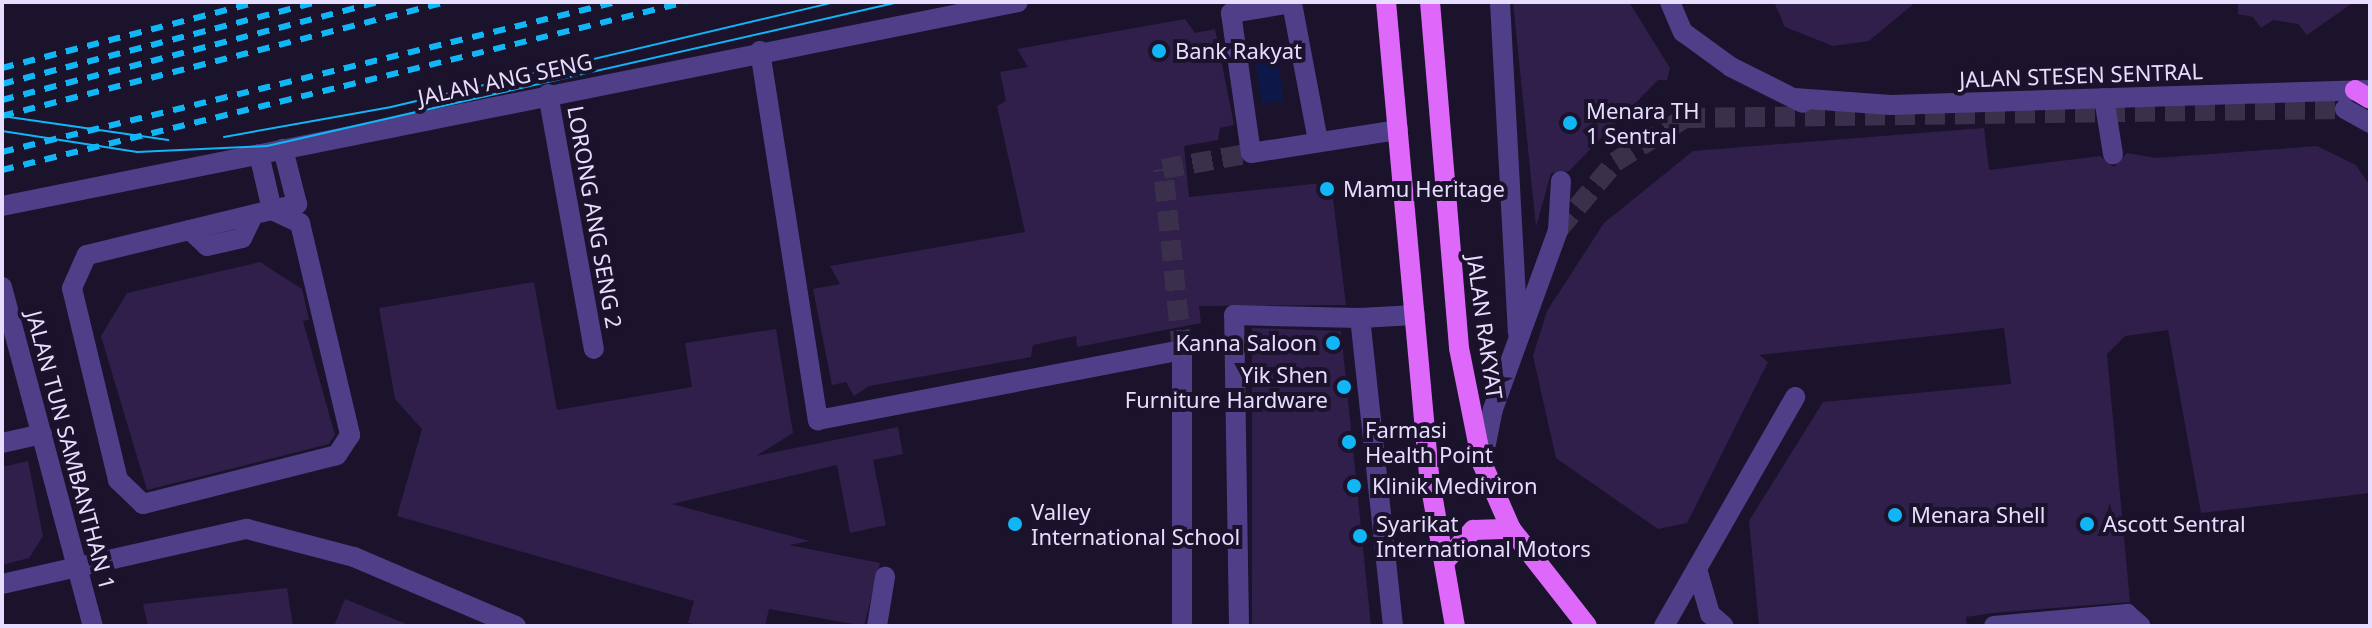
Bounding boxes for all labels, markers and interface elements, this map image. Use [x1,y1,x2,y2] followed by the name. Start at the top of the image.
[1175,38,1302,64] place label: Bank Rakyat
[1150,42,1168,60] marker: Bank Rakyat
[415,48,595,110] street label: JALAN ANG SENG
[1959,58,2203,92] street label: JALAN STESEN SENTRAL
[1586,97,1700,148] place label: Menara TH 1 Sentral
[562,104,628,330] street label: LORONG ANG SENG 2
[1561,114,1579,132] marker: Menara TH 1 Sentral
[1343,176,1505,202] place label: Mamu Heritage
[1318,180,1336,198] marker: Mamu Heritage
[1462,253,1508,401] street label: JALAN RAKYAT
[21,308,121,592] street label: JALAN TUN SAMBANTHAN 1
[1175,330,1317,356] place label: Kanna Saloon
[1324,334,1342,352] marker: Kanna Saloon
[1125,361,1328,412] place label: Yik Shen Furniture Hardware
[1335,378,1353,396] marker: Yik Shen Furniture Hardware
[1365,416,1493,468] place label: Farmasi Health Point
[1340,433,1358,451] marker: Farmasi Health Point
[1372,473,1538,499] place label: Klinik Mediviron
[1343,475,1365,497] marker: Klinik Mediviron
[1031,498,1240,550] place label: Valley International School
[1911,502,2045,528] place label: Menara Shell
[1886,506,1904,524] marker: Menara Shell
[1376,510,1591,562] place label: Syarikat International Motors
[2103,511,2246,537] place label: Ascott Sentral
[1006,515,1024,533] marker: Valley International School
[2078,515,2096,533] marker: Ascott Sentral
[1351,527,1369,545] marker: Syarikat International Motors

